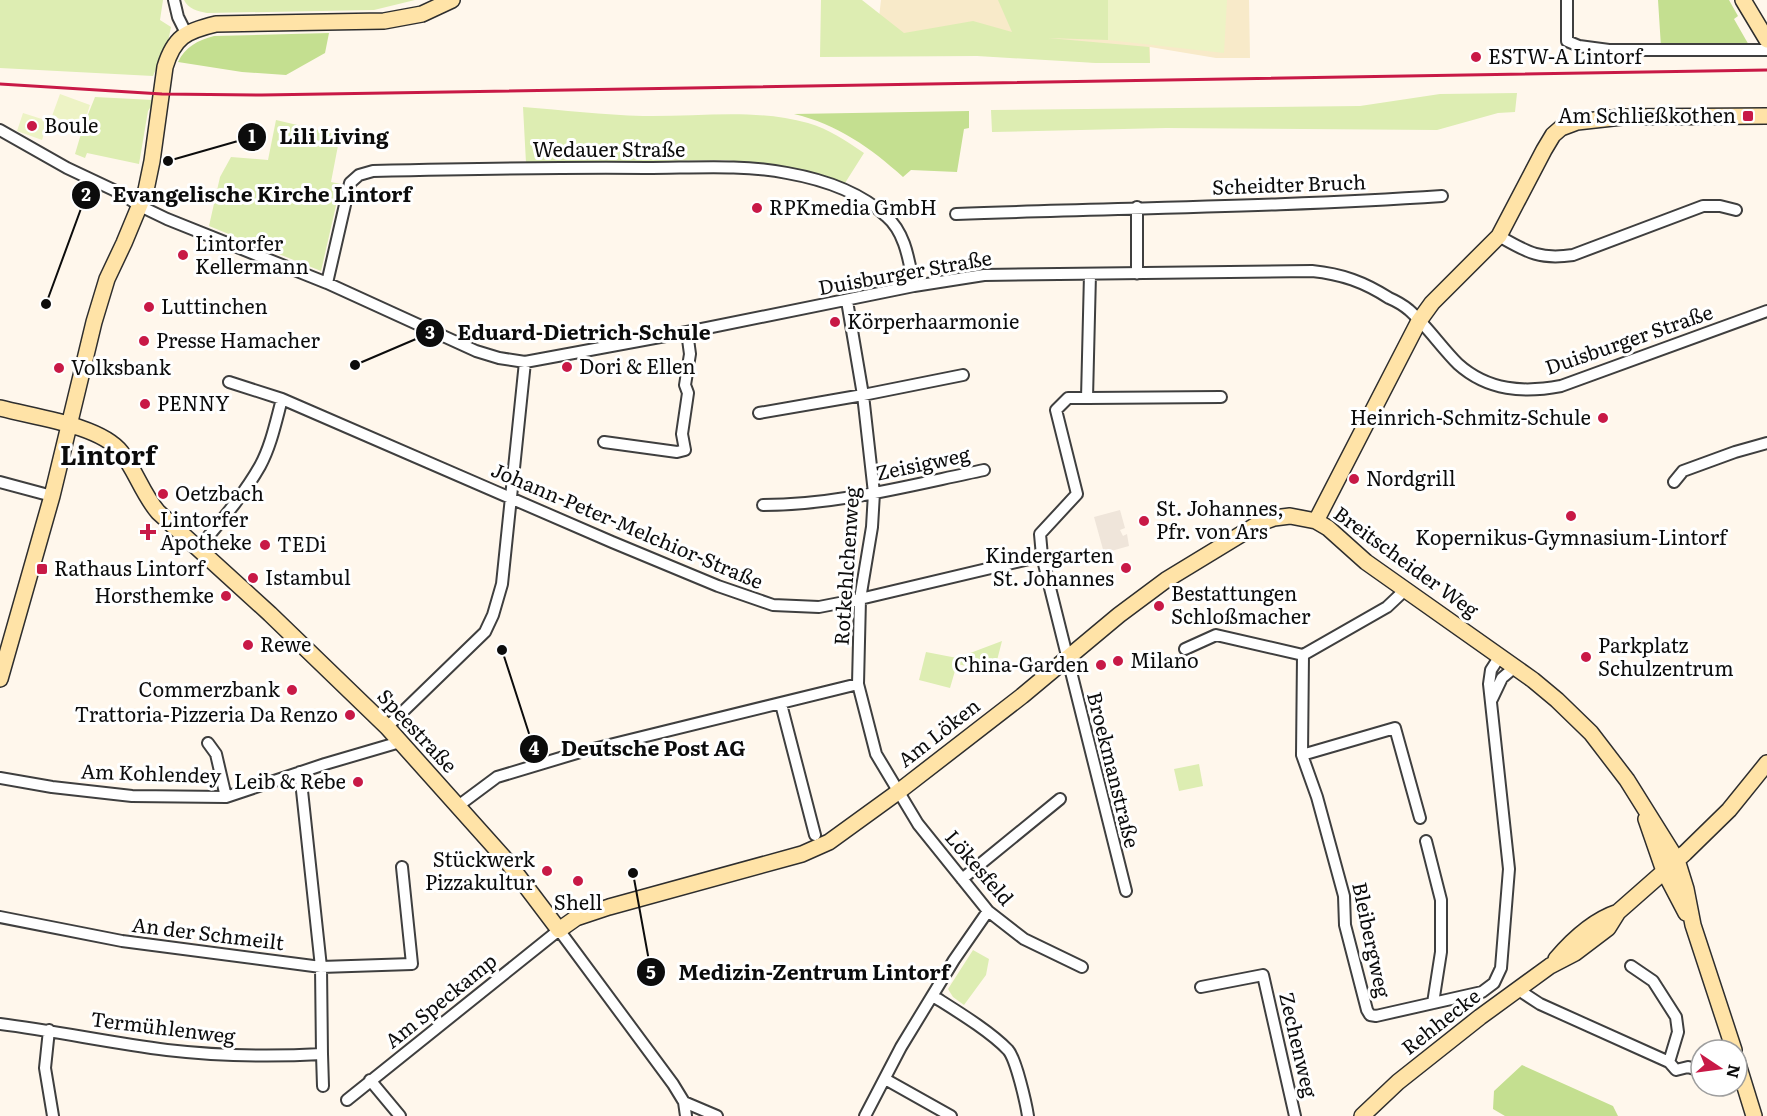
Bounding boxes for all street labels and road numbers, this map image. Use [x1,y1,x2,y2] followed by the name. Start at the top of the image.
[533,133,685,163] street label: Wedauer Straße
[1211,165,1366,201] street label: Scheidter Bruch
[816,241,994,301] street label: Duisburger Straße
[1541,295,1716,381] street label: Duisburger Straße
[873,437,973,487] street label: Zeisigweg
[487,453,768,595] street label: Johann-Peter-Melchior-Straße
[824,485,866,646] street label: Rotkehlchenweg
[1328,497,1487,624] street label: Breitscheider Weg
[372,681,465,778] street label: Speestraße
[1081,688,1149,851] street label: Broekmanstraße
[890,690,985,773] street label: Am Löken
[80,755,222,789] street label: Am Kohlendey
[939,822,1022,911] street label: Lökesfeld
[1346,879,1400,1001] street label: Bleibergweg
[131,908,286,956] street label: An der Schmeilt
[377,945,502,1054] street label: Am Speckamp
[1394,980,1486,1061] street label: Rehhecke
[1273,989,1327,1101] street label: Zechenweg
[89,1002,238,1050] street label: Termühlenweg

